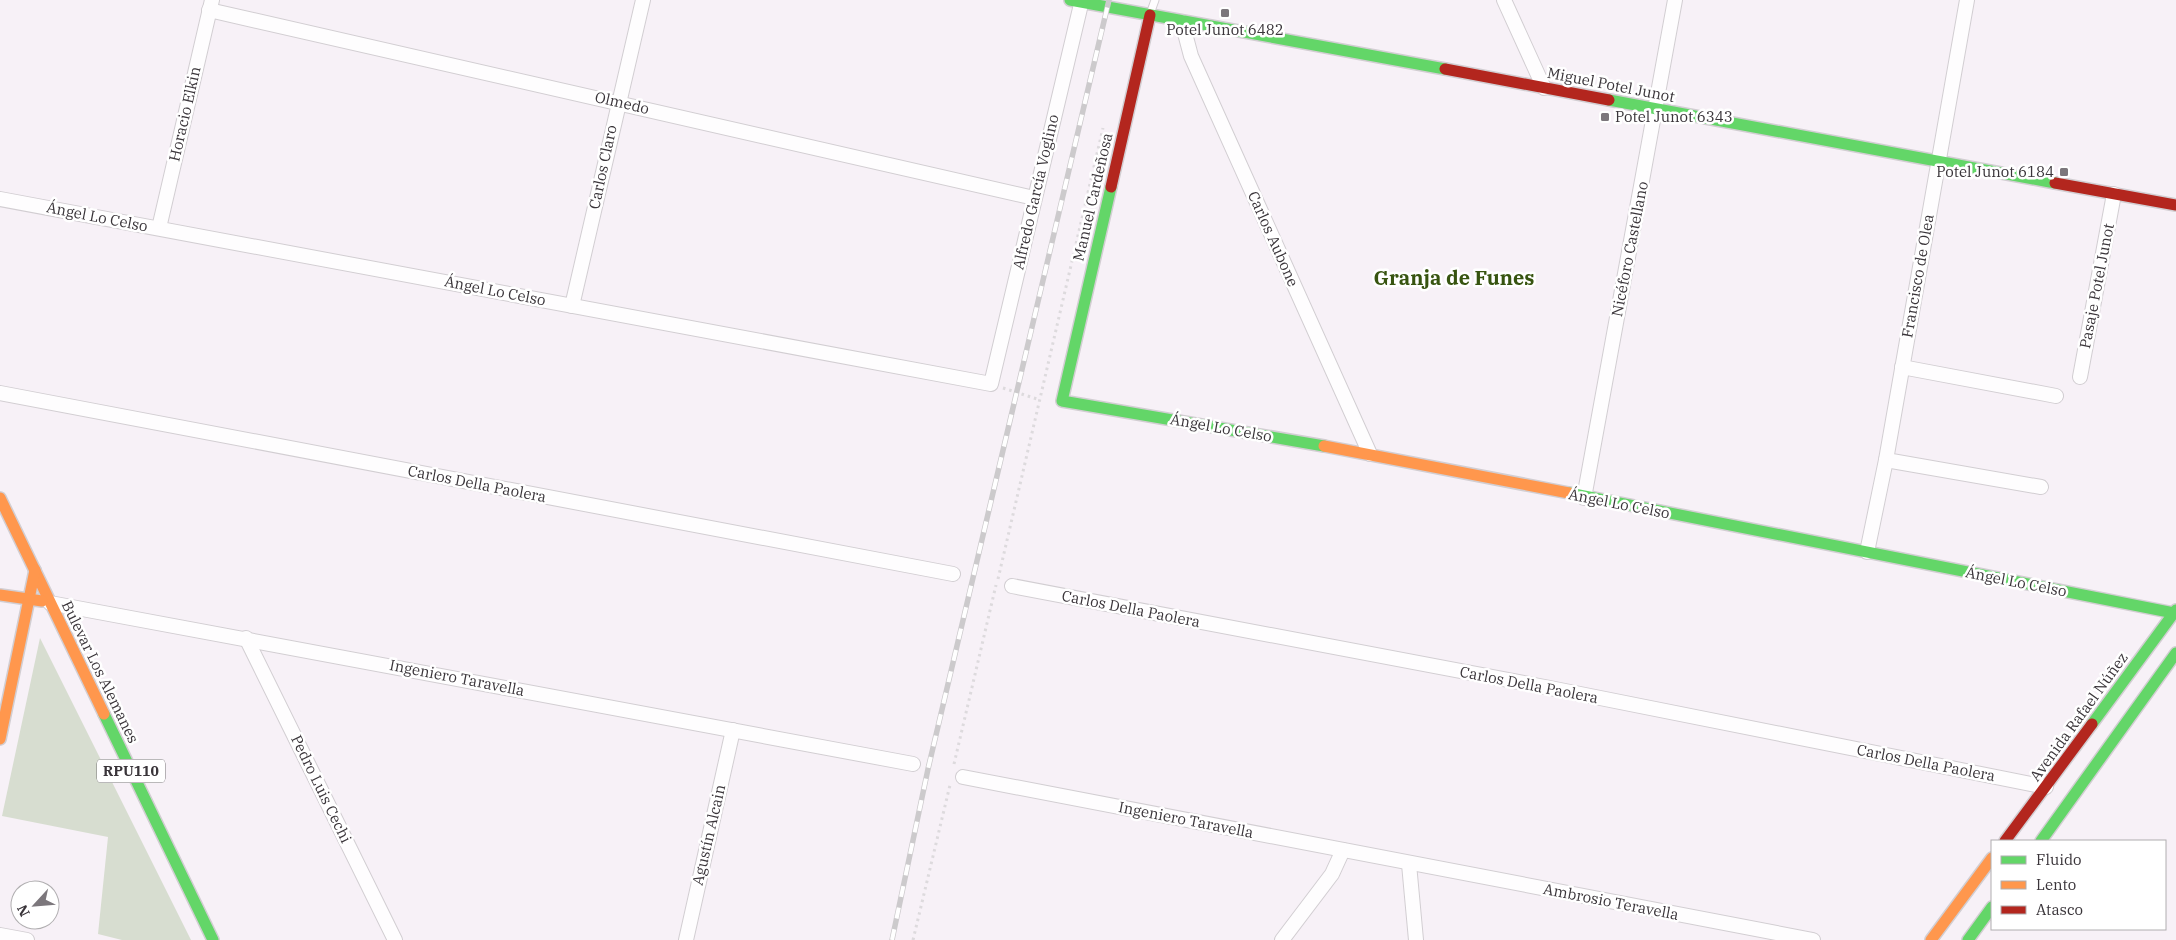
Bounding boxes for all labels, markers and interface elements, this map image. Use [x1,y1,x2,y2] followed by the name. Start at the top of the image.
[1219,7,1231,19] marker: Potel Junot 6482
[1166,20,1284,39] place label: Potel Junot 6482
[1546,63,1676,106] street label: Miguel Potel Junot
[164,64,205,163] street label: Horacio Elkin
[593,87,651,118] street label: Olmedo
[1615,107,1733,126] place label: Potel Junot 6343
[1599,111,1611,123] marker: Potel Junot 6343
[1008,112,1063,271] street label: Alfredo García Voglino
[584,123,621,211] street label: Carlos Claro
[1068,131,1117,263] street label: Manuel Cardeñosa
[1936,162,2054,181] place label: Potel Junot 6184
[2058,166,2070,178] marker: Potel Junot 6184
[1607,180,1652,318] street label: Nicéforo Castellano
[1244,188,1303,290] street label: Carlos Aubone
[45,197,149,236] street label: Ángel Lo Celso
[1897,213,1938,339] street label: Francisco de Olea
[2075,222,2118,350] street label: Pasaje Potel Junot
[1373,264,1535,291] district label: Granja de Funes
[443,271,547,310] street label: Ángel Lo Celso
[1169,409,1273,446] street label: Ángel Lo Celso
[406,461,548,506] street label: Carlos Della Paolera
[1567,484,1671,523] street label: Ángel Lo Celso
[1964,562,2068,601] street label: Ángel Lo Celso
[1060,586,1202,631] street label: Carlos Della Paolera
[58,597,143,746] street label: Bulevar Los Alemanes
[2025,649,2132,785] street label: Avenida Rafael Núñez
[388,655,526,700] street label: Ingeniero Taravella
[1458,662,1600,707] street label: Carlos Della Paolera
[287,732,356,846] street label: Pedro Luis Cechi
[1855,740,1997,785] street label: Carlos Della Paolera
[97,759,165,782] road number: RPU110
[688,782,729,887] street label: Agustín Alcain
[1117,797,1255,842] street label: Ingeniero Taravella
[1991,840,2166,930] legend
[2036,850,2081,869] text: Fluido
[2036,875,2076,894] text: Lento
[1542,879,1680,924] street label: Ambrosio Teravella
[10,880,60,930] north arrow
[2036,900,2083,919] text: Atasco
[13,902,34,920] text: N

